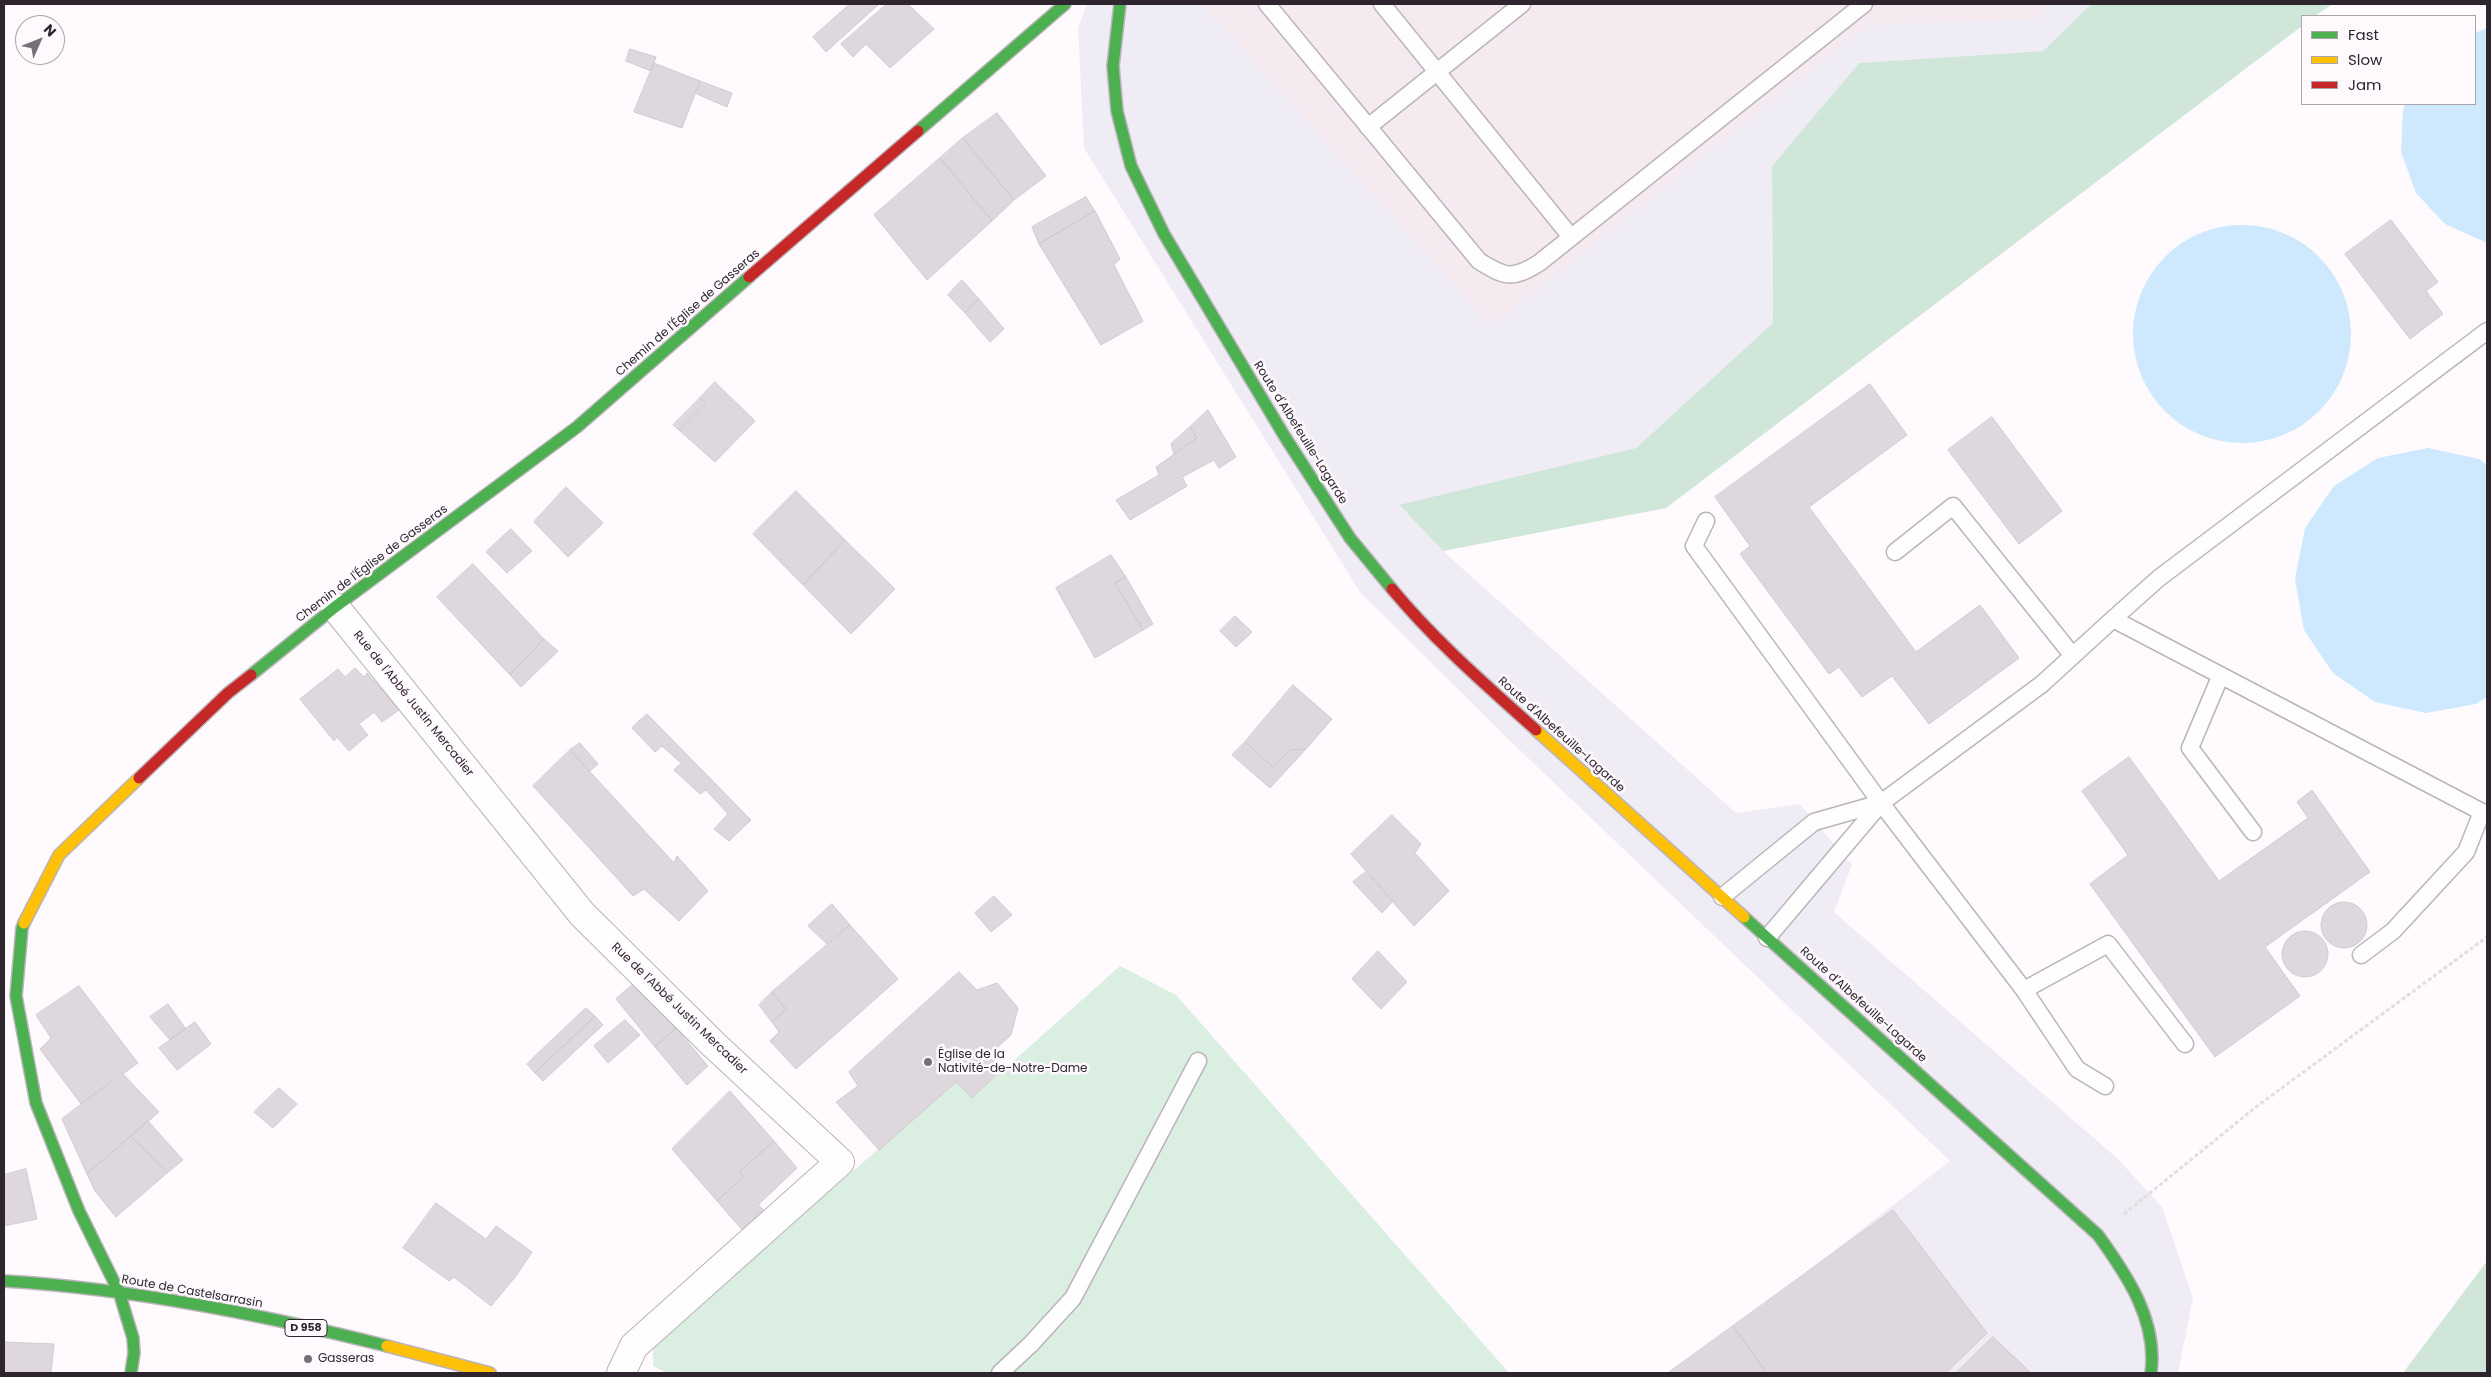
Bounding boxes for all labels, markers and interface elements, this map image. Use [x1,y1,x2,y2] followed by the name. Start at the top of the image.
[15,15,65,65] north arrow
[2301,15,2476,105] legend
[39,20,61,41] text: N
[2348,24,2379,45] text: Fast
[2348,49,2382,70] text: Slow
[2348,74,2382,95] text: Jam
[613,246,763,380] street label: Chemin de l'Église de Gasseras
[1250,359,1350,507] street label: Route d'Albefeuille-Lagarde
[293,502,451,626] street label: Chemin de l'Église de Gasseras
[350,628,476,780] street label: Rue de l'Abbé Justin Mercadier
[1495,674,1627,796] street label: Route d'Albefeuille-Lagarde
[608,940,750,1078] street label: Rue de l'Abbé Justin Mercadier
[1797,944,1929,1066] street label: Route d'Albefeuille-Lagarde
[938,1048,1088,1076] place label: Église de la Nativité-de-Notre-Dame
[922,1056,934,1068] marker: Église de la Nativité-de-Notre-Dame
[120,1272,264,1312] street label: Route de Castelsarrasin
[285,1320,327,1336] road number: D 958
[318,1352,374,1366] place label: Gasseras
[302,1353,314,1365] marker: Gasseras

